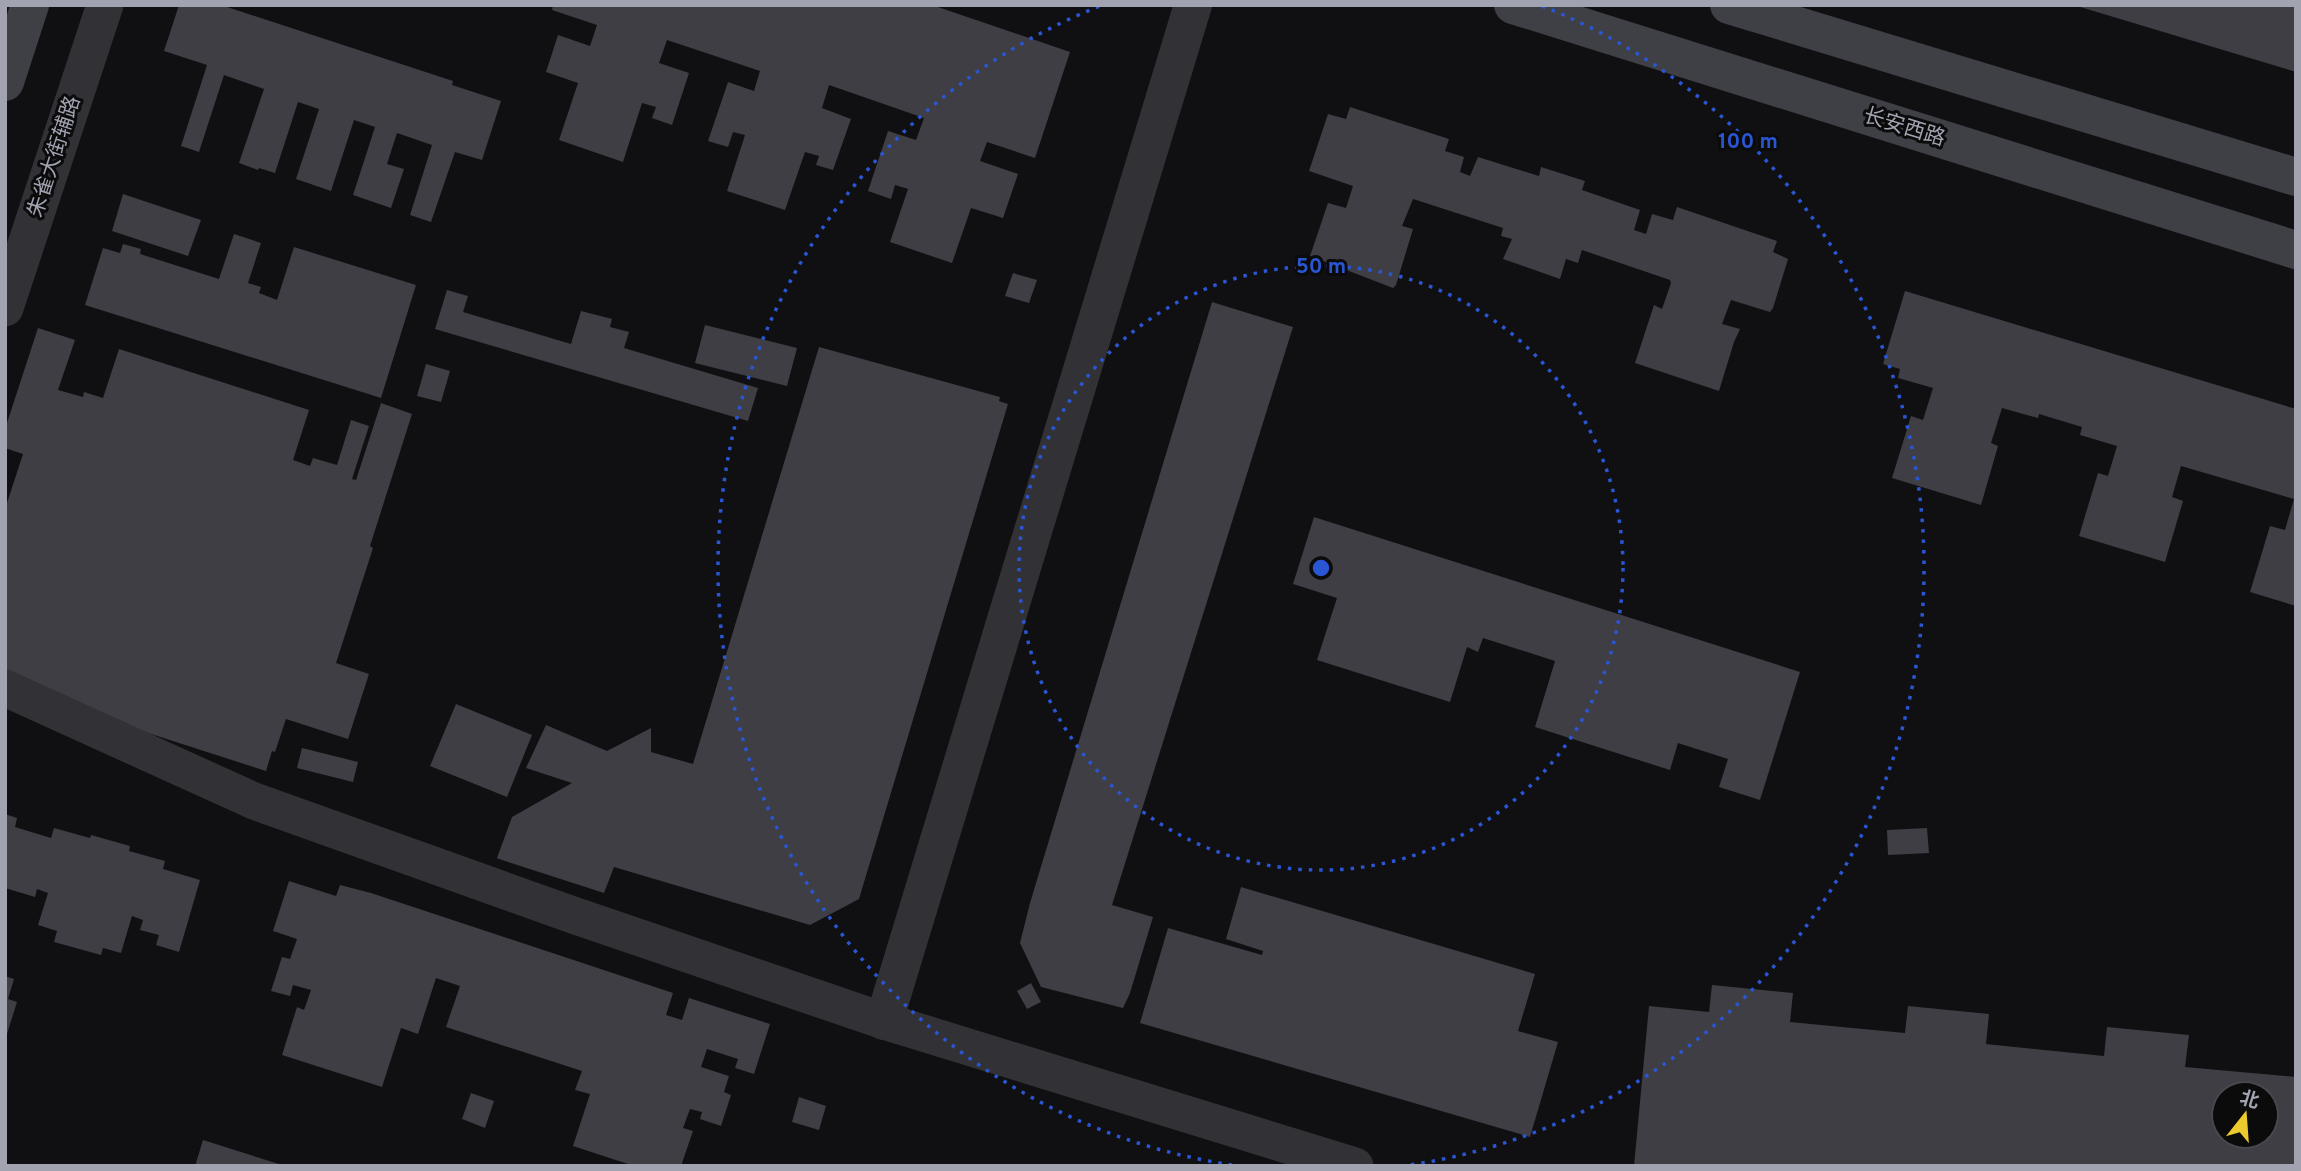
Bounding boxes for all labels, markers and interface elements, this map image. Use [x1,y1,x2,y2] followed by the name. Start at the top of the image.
[23,93,87,221] street label: 朱雀大街辅路
[1860,103,1948,153] street label: 长安西路
[1718,129,1778,156] text: 100 m
[1296,254,1346,281] text: 50 m
[1309,556,1333,580] centre of rings
[2210,1080,2280,1150] north arrow
[2237,1086,2262,1115] text: 北

